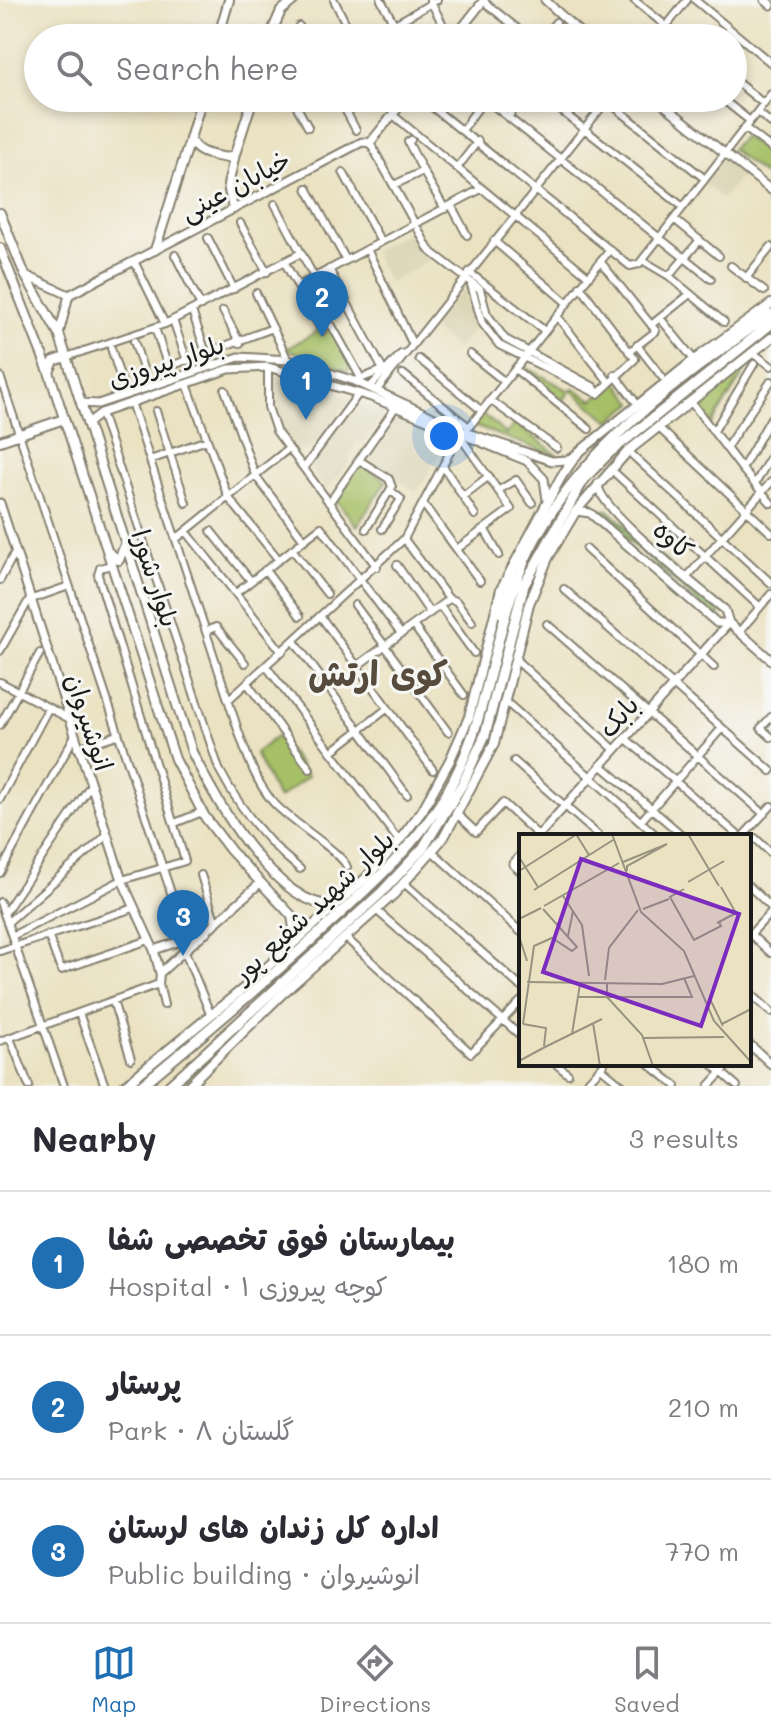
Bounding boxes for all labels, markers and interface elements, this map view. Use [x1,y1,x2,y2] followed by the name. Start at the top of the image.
[24,24,747,112] search box
[52,46,96,90] icon: search
[116,48,299,88] text: Search here
[174,142,297,229] street label: خیابان عینی
[296,271,348,337] pin: 2
[104,326,229,397] street label: بلوار پیروزی
[280,354,332,420] pin: 1
[424,416,464,456] your location
[647,512,701,566] street label: کاوه
[124,525,188,631] street label: بلوار شورا
[308,650,448,696] district label: کوی ارتش
[58,669,122,775] street label: انوشیروان
[590,688,646,744] street label: بابک
[223,822,403,993] street label: بلوار شهید شفیع پور
[519,834,751,1066] inset map
[157,890,209,956] pin: 3
[32,1116,157,1161] text: Nearby
[629,1121,739,1155] text: 3 results
[108,1218,455,1258] text: بیمارستان فوق تخصصی شفا
[52,1246,64,1280] text: 1
[667,1246,739,1280] text: 180 m
[108,1269,388,1303] text: Hospital · کوچه پیروزی ۱
[108,1362,181,1402] text: پرستار
[51,1390,65,1424] text: 2
[668,1390,739,1424] text: 210 m
[108,1413,294,1447] text: Park · گلستان ۸
[108,1506,439,1546] text: اداره کل زندان های لرستان
[50,1534,66,1568] text: 3
[665,1534,739,1568] text: 770 m
[108,1557,420,1591] text: Public building · انوشیروان
[92,1641,136,1718] tab: Map
[319,1641,431,1718] tab: Directions
[614,1641,679,1718] tab: Saved

